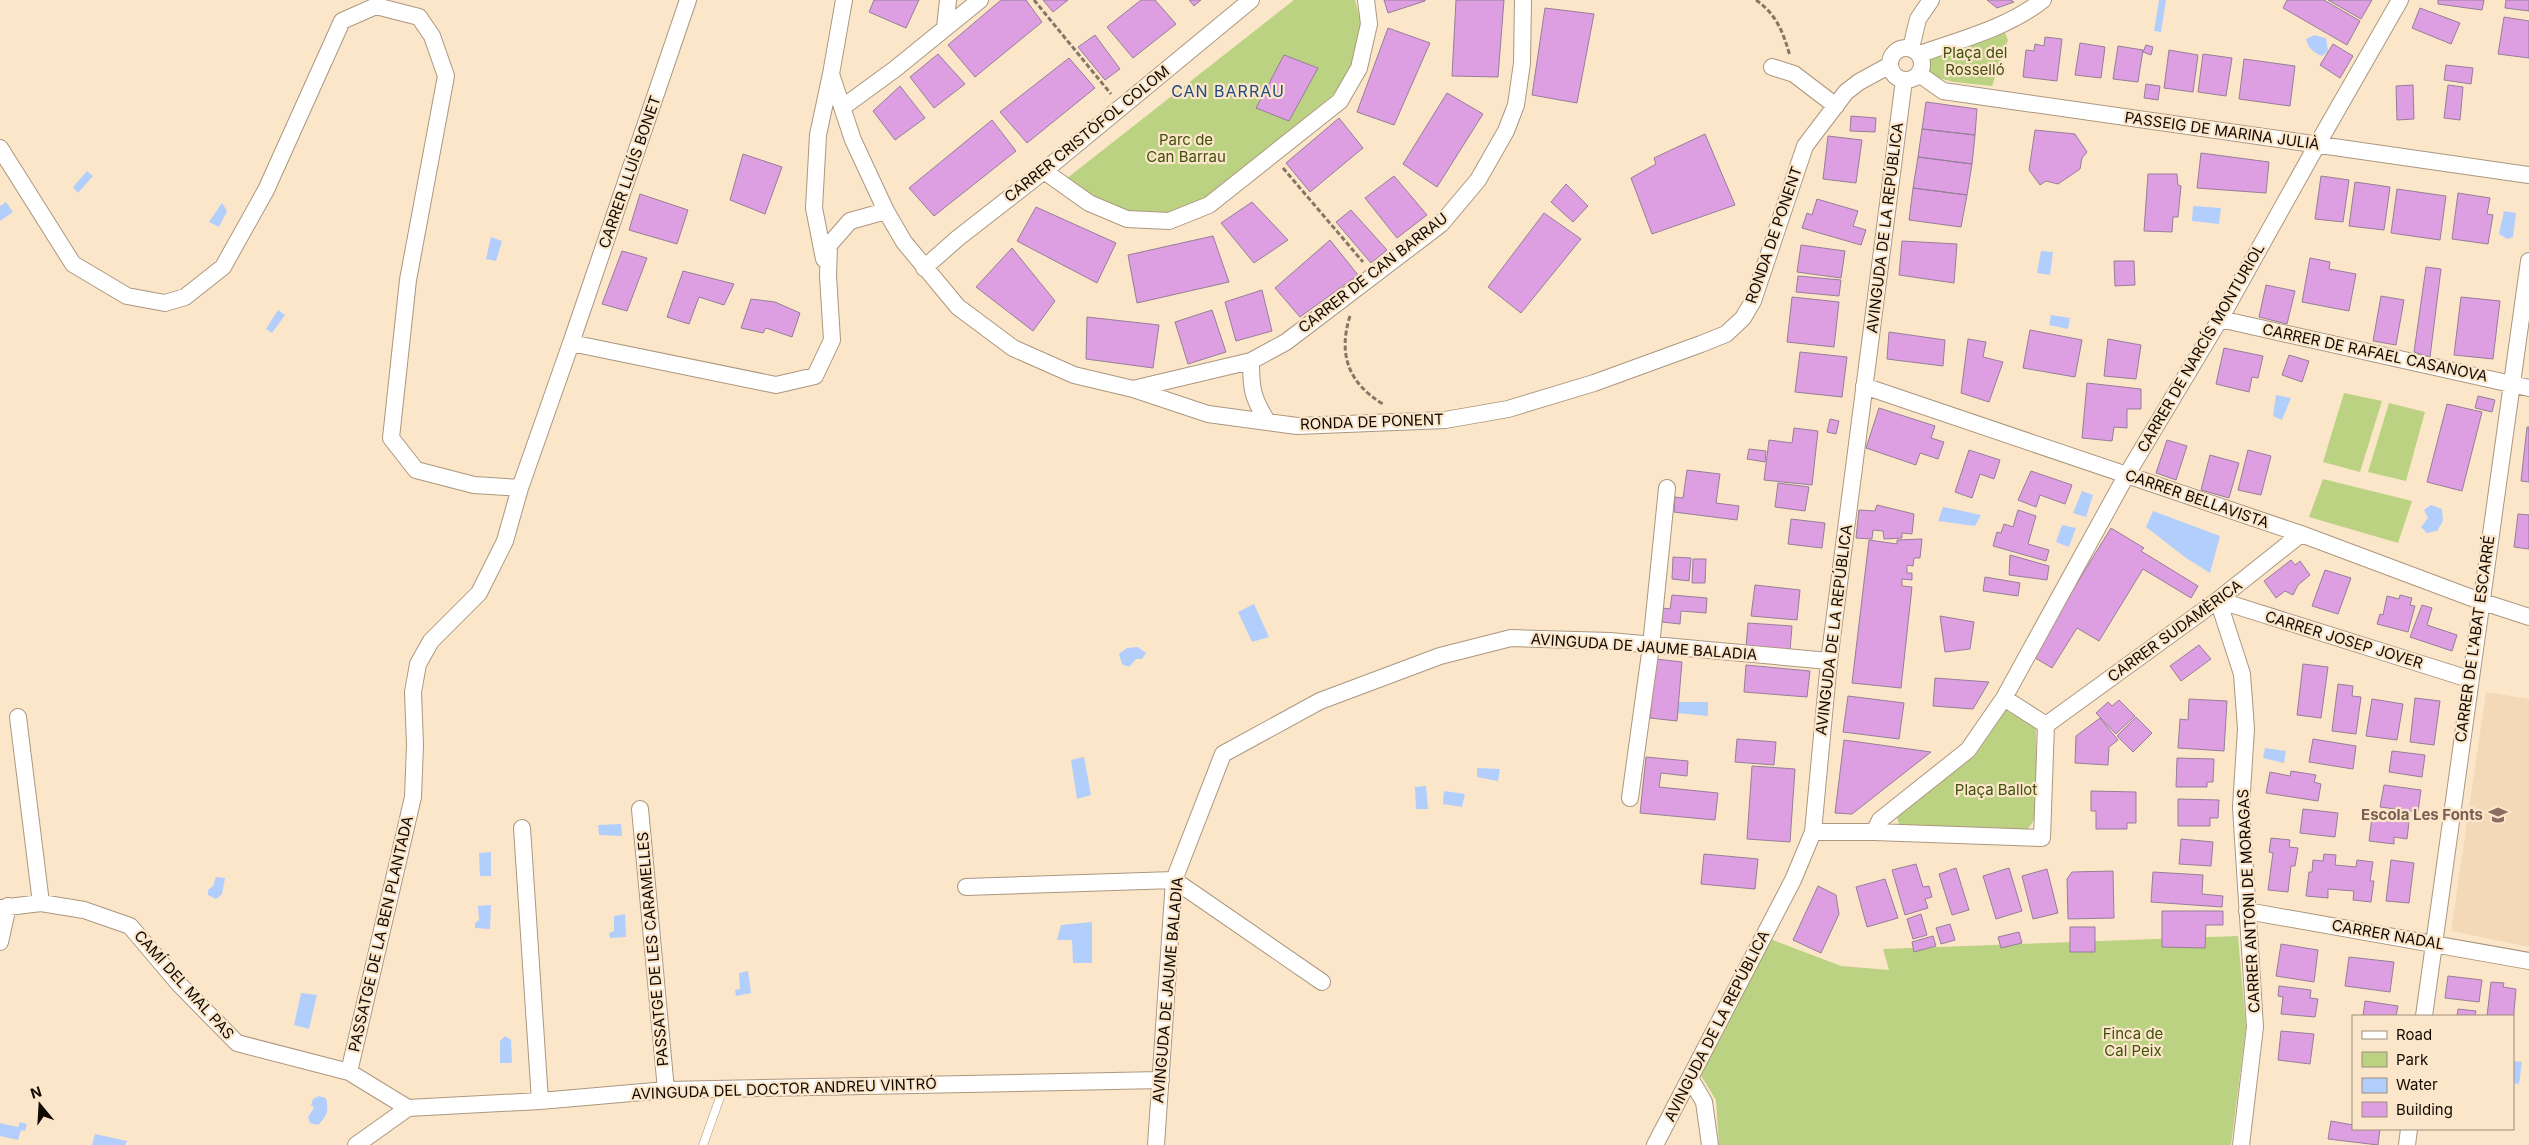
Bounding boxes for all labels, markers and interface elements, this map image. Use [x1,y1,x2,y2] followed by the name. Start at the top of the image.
[1943,43,2007,79] park label: Plaça del Rosselló
[1000,61,1173,206] street label: CARRER CRISTÒFOL COLOM
[1171,81,1285,101] district label: CAN BARRAU
[594,93,665,251] street label: CARRER LLUÍS BONET
[2123,107,2321,154] street label: PASSEIG DE MARINA JULIÀ
[1862,122,1907,334] street label: AVINGUDA DE LA REPÚBLICA
[1146,130,1226,166] park label: Parc de Can Barrau
[1741,164,1806,306] street label: RONDA DE PONENT
[1294,208,1451,337] street label: CARRER DE CAN BARRAU
[2133,240,2268,456] street label: CARRER DE NARCÍS MONTURIOL
[2261,319,2489,386] street label: CARRER DE RAFAEL CASANOVA
[1300,409,1444,434] street label: RONDA DE PONENT
[2123,465,2272,532] street label: CARRER BELLAVISTA
[1811,524,1856,736] street label: AVINGUDA DE LA REPÚBLICA
[2451,534,2498,744] street label: CARRER DE L'ABAT ESCARRÉ
[2104,575,2246,686] street label: CARRER SUDAMÈRICA
[2263,606,2426,673] street label: CARRER JOSEP JOVER
[1530,629,1758,664] street label: AVINGUDA DE JAUME BALADIA
[1955,780,2037,799] park label: Plaça Ballot
[2233,788,2264,1014] street label: CARRER ANTONI DE MORAGAS
[2487,804,2509,826] school or university icon: Escola Les Fonts
[2361,805,2483,824] place label: Escola Les Fonts
[344,814,417,1054] street label: PASSATGE DE LA BEN PLANTADA
[633,831,672,1067] street label: PASSATGE DE LES CARAMELLES
[1148,876,1187,1104] street label: AVINGUDA DE JAUME BALADIA
[2330,915,2446,954] street label: CARRER NADAL
[130,926,238,1043] street label: CAMÍ DEL MAL PAS
[1660,927,1773,1125] street label: AVINGUDA DE LA REPÚBLICA
[2352,1015,2514,1130] legend
[2103,1024,2163,1060] park label: Finca de Cal Peix
[2396,1025,2432,1044] text: Road
[2396,1050,2429,1069] text: Park
[631,1074,937,1103] street label: AVINGUDA DEL DOCTOR ANDREU VINTRÓ
[2396,1075,2438,1094] text: Water
[15,1080,65,1130] north arrow
[28,1082,44,1102] text: N
[2396,1100,2453,1119] text: Building

